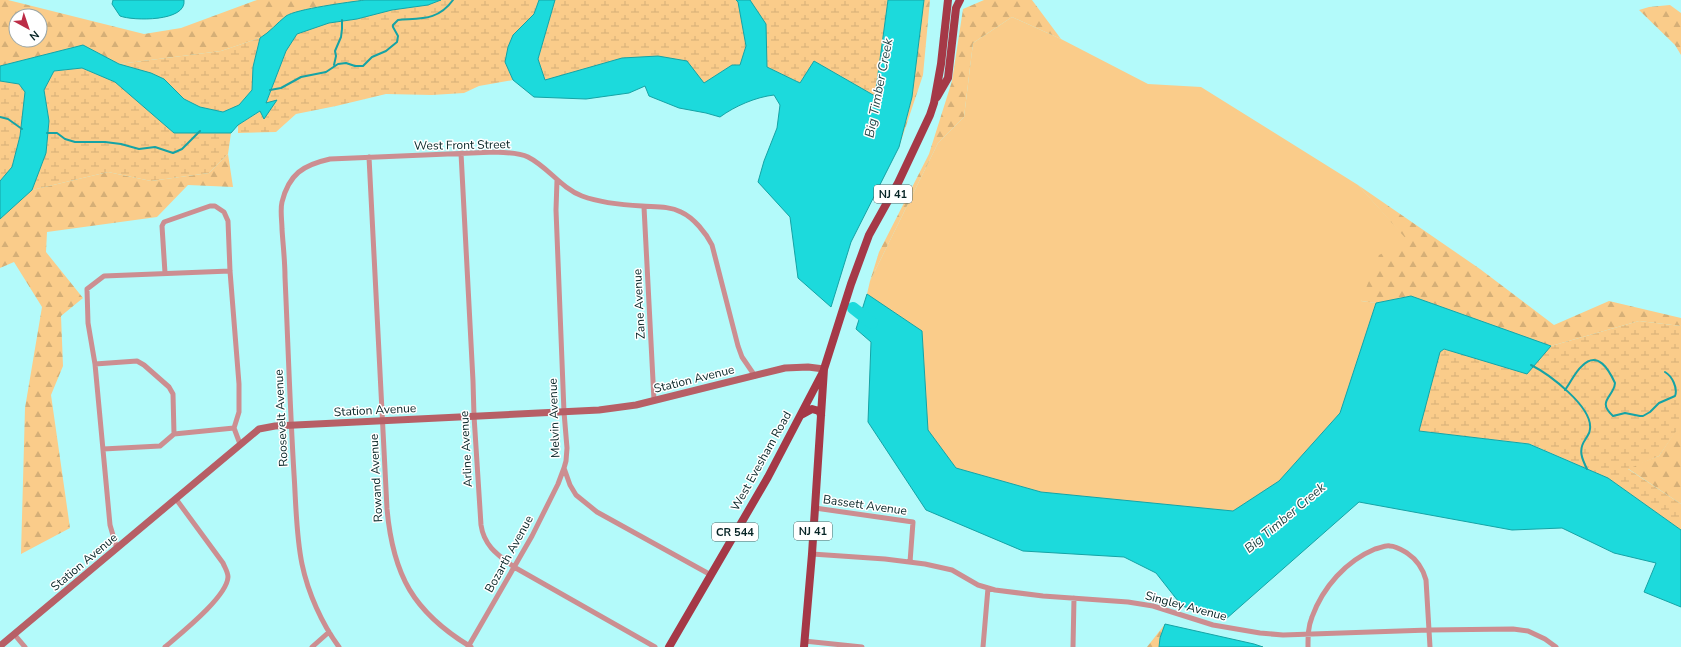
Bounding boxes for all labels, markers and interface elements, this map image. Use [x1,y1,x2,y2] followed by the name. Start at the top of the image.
[8,8,48,48] north arrow
[26,27,42,44] text: N
[861,36,898,139] water label: Big Timber Creek
[414,136,511,154] street label: West Front Street
[874,185,912,203] road number: NJ 41
[629,268,649,340] street label: Zane Avenue
[652,361,736,397] street label: Station Avenue
[270,369,292,467] street label: Roosevelt Avenue
[545,378,563,458] street label: Melvin Avenue
[333,400,417,420] street label: Station Avenue
[727,408,795,514] street label: West Evesham Road
[456,410,476,488] street label: Arline Avenue
[366,433,386,523] street label: Rowand Avenue
[1241,478,1330,557] water label: Big Timber Creek
[822,491,908,519] street label: Bassett Avenue
[481,512,537,596] street label: Bozarth Avenue
[794,522,832,540] road number: NJ 41
[712,523,758,541] road number: CR 544
[47,529,121,595] street label: Station Avenue
[1143,587,1229,625] street label: Singley Avenue

